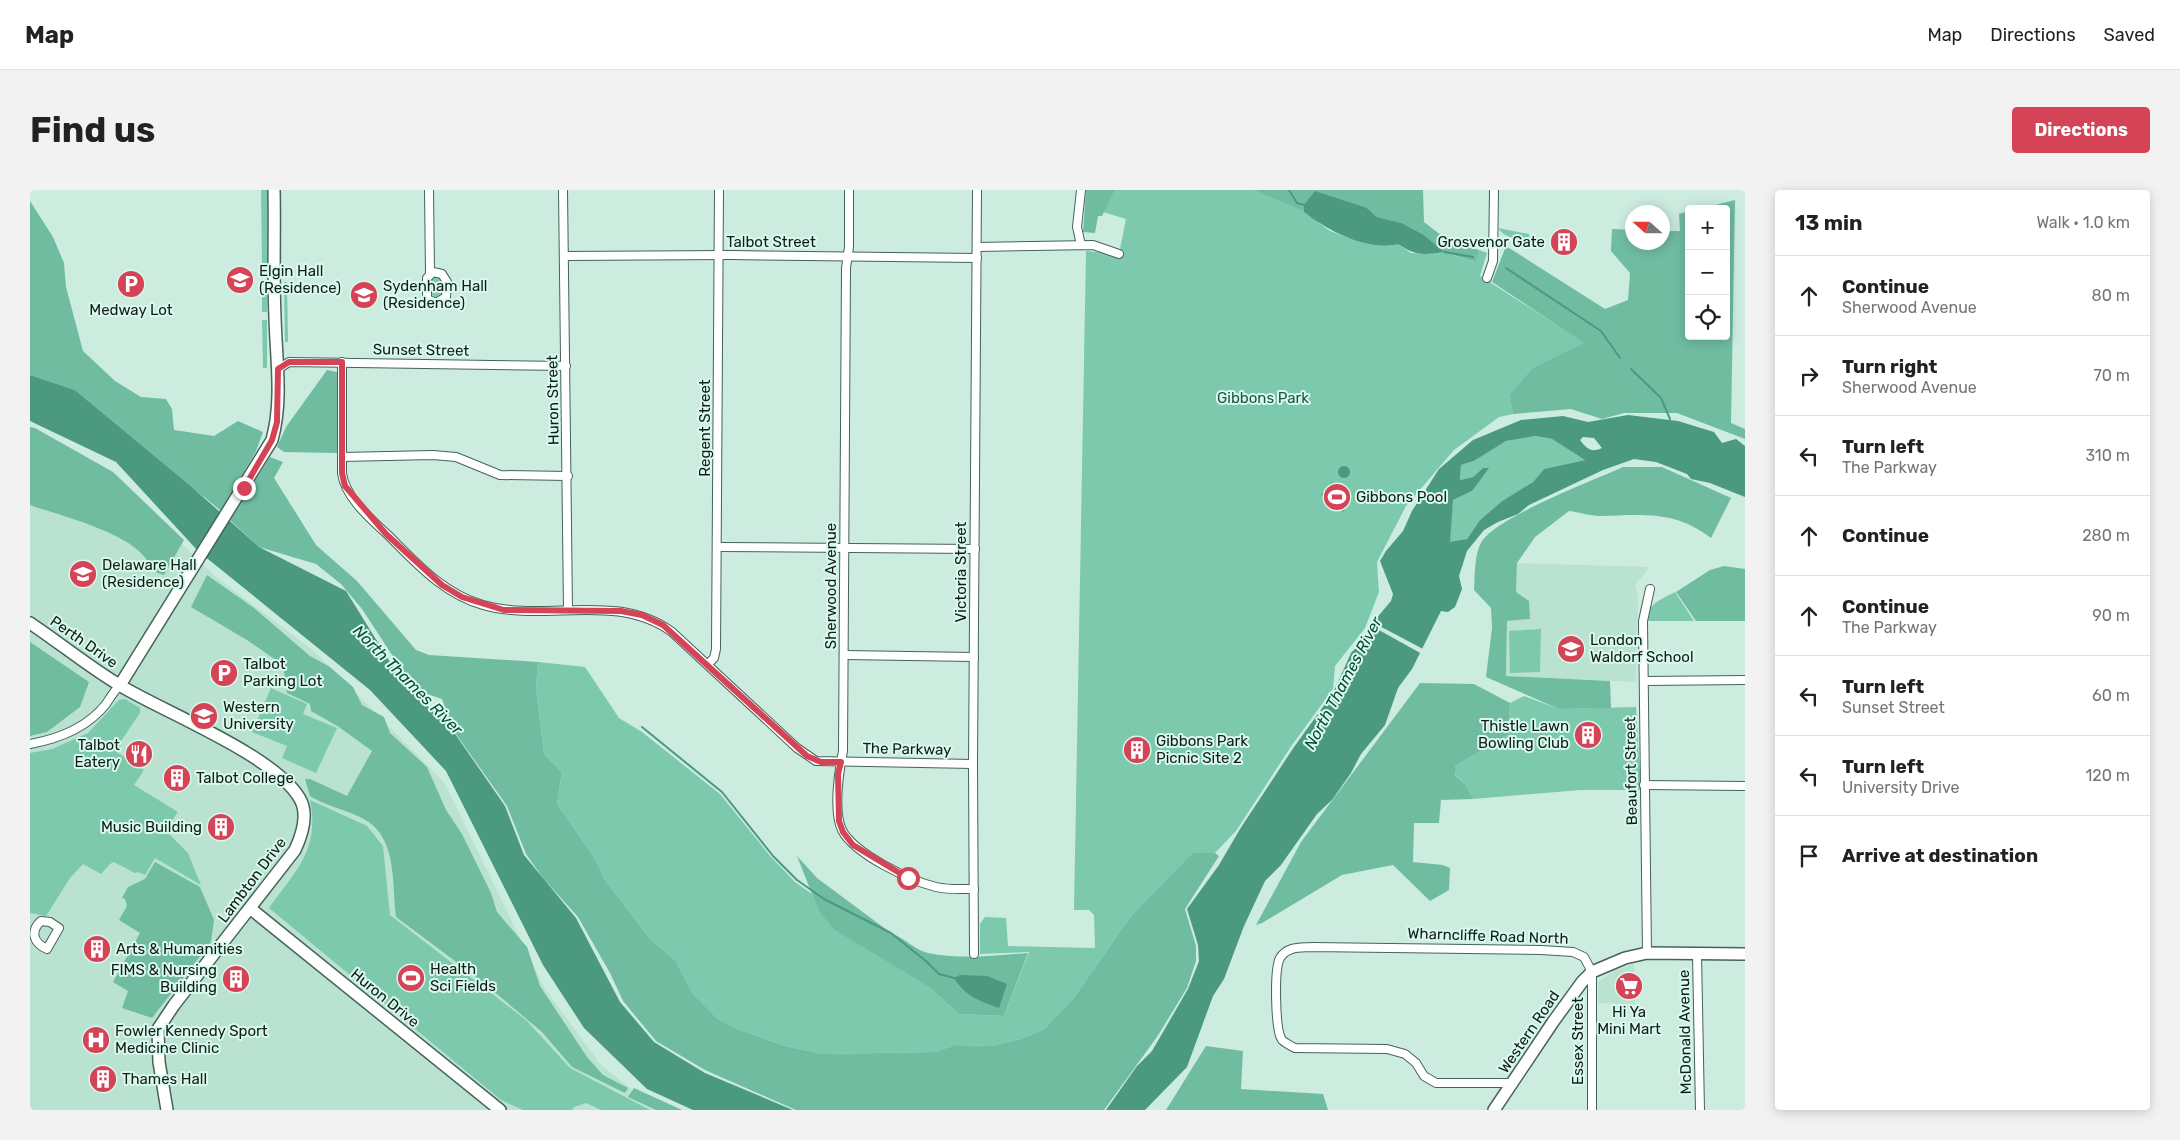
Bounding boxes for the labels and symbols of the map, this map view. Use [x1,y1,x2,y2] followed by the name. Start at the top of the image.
[1625,205,1670,250] north arrow
[1549,227,1579,257] building icon: Grosvenor Gate
[726,233,816,251] street label: Talbot Street
[1437,233,1545,251] place label: Grosvenor Gate
[259,262,341,297] place label: Elgin Hall (Residence)
[225,265,255,295] school or university icon: Elgin Hall (Residence)
[116,269,146,299] parking icon: Medway Lot
[383,277,487,312] place label: Sydenham Hall (Residence)
[349,280,379,310] school or university icon: Sydenham Hall (Residence)
[89,301,173,319] place label: Medway Lot
[373,340,469,360] street label: Sunset Street
[543,355,563,445] street label: Huron Street
[696,379,714,477] street label: Regent Street
[1217,389,1309,407] park label: Gibbons Park
[233,477,256,500] route end
[1322,482,1352,512] sports icon: Gibbons Pool
[1356,488,1447,506] place label: Gibbons Pool
[952,521,970,622] street label: Victoria Street
[822,523,840,649] street label: Sherwood Avenue
[102,556,197,591] place label: Delaware Hall (Residence)
[68,559,98,589] school or university icon: Delaware Hall (Residence)
[47,612,121,672] street label: Perth Drive
[1300,613,1386,752] water label: North Thames River
[349,621,467,739] water label: North Thames River
[1590,631,1694,666] place label: London Waldorf School
[1556,634,1586,664] school or university icon: London Waldorf School
[243,655,322,690] place label: Talbot Parking Lot
[209,658,239,688] parking icon: Talbot Parking Lot
[223,698,294,733] place label: Western University
[189,701,219,731] school or university icon: Western University
[1621,716,1641,825] street label: Beaufort Street
[1478,717,1569,752] place label: Thistle Lawn Bowling Club
[1573,720,1603,750] building icon: Thistle Lawn Bowling Club
[1156,732,1248,767] place label: Gibbons Park Picnic Site 2
[1122,735,1152,765] building icon: Gibbons Park Picnic Site 2
[74,736,120,771] place label: Talbot Eatery
[124,739,154,769] restaurant icon: Talbot Eatery
[862,739,952,759] street label: The Parkway
[162,763,192,793] building icon: Talbot College
[196,769,294,787] place label: Talbot College
[206,812,236,842] building icon: Music Building
[101,818,202,836] place label: Music Building
[214,834,290,926] street label: Lambton Drive
[897,867,920,890] route start
[1407,924,1569,948] street label: Wharncliffe Road North
[82,934,112,964] building icon: Arts & Humanities
[116,940,243,958] place label: Arts & Humanities
[430,960,496,995] place label: Health Sci Fields
[111,961,217,996] place label: FIMS & Nursing Building
[396,963,426,993] sports icon: Health Sci Fields
[221,964,251,994] building icon: FIMS & Nursing Building
[347,965,423,1031] street label: Huron Drive
[1675,969,1695,1095] street label: McDonald Avenue
[1614,971,1644,1001] supermarket icon: Hi Ya Mini Mart
[1495,987,1563,1077] street label: Western Road
[1569,997,1587,1085] street label: Essex Street
[1597,1003,1661,1038] place label: Hi Ya Mini Mart
[115,1022,268,1057] place label: Fowler Kennedy Sport Medicine Clinic
[81,1025,111,1055] hospital icon: Fowler Kennedy Sport Medicine Clinic
[88,1064,118,1094] building icon: Thames Hall
[122,1070,207,1088] place label: Thames Hall

